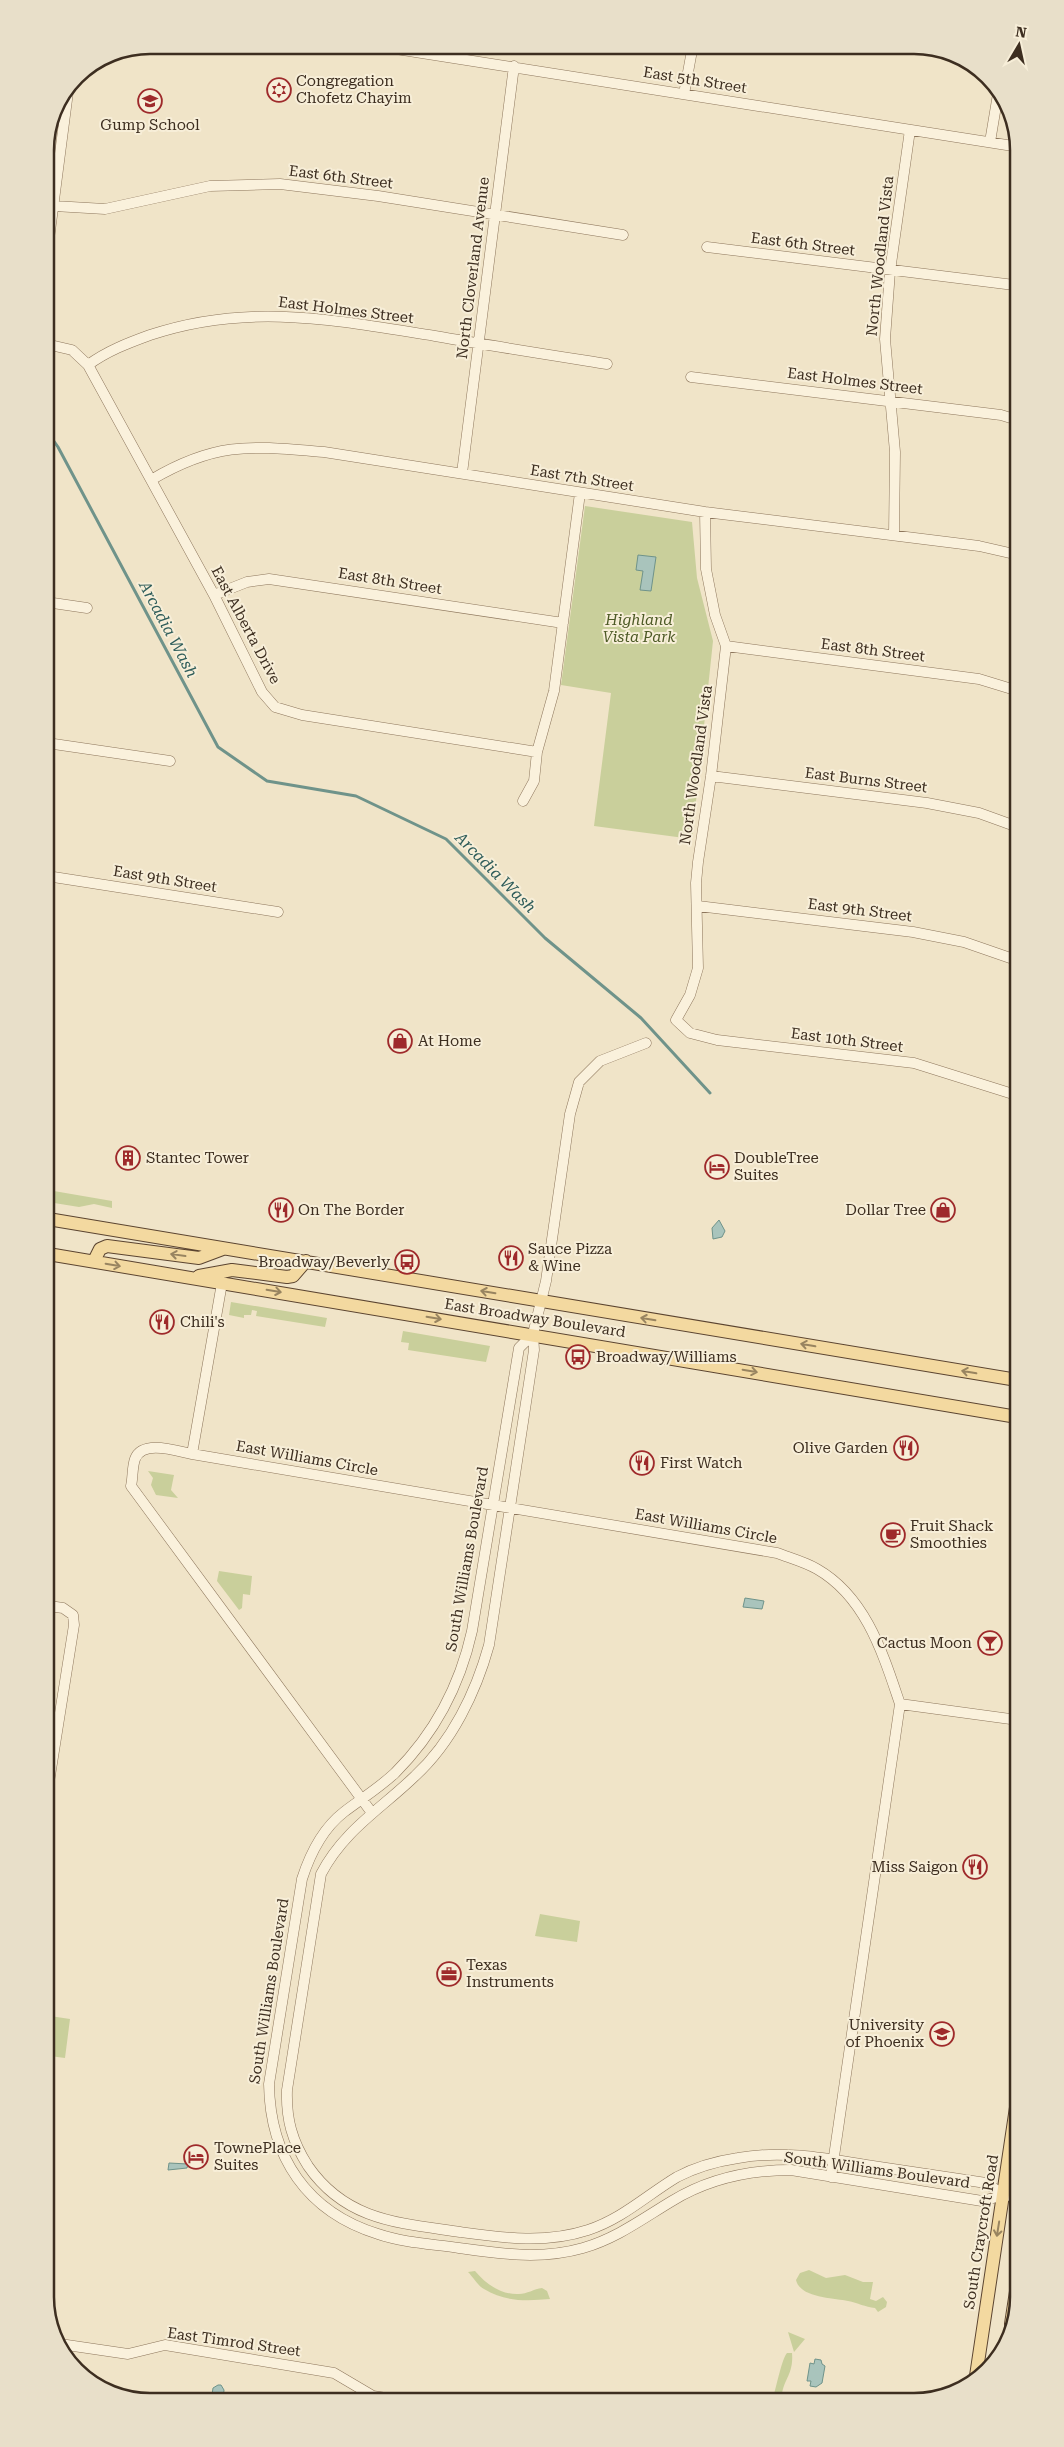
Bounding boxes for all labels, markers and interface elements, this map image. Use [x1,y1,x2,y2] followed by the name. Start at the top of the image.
[994,20,1044,70] north arrow
[1014,23,1028,41] text: N
[642,63,749,97] street label: East 5th Street
[296,72,412,107] place label: Congregation Chofetz Chayim
[266,77,292,103] synagogue icon: Congregation Chofetz Chayim
[137,88,163,114] school or university icon: Gump School
[100,116,200,134] place label: Gump School
[288,162,395,192] street label: East 6th Street
[863,175,897,337] street label: North Woodland Vista
[453,176,493,360] street label: North Cloverland Avenue
[750,229,857,259] street label: East 6th Street
[277,293,415,327] street label: East Holmes Street
[786,364,924,398] street label: East Holmes Street
[529,461,636,495] street label: East 7th Street
[207,563,285,687] street label: East Alberta Drive
[337,564,444,598] street label: East 8th Street
[135,577,202,681] water label: Arcadia Wash
[603,611,676,646] park label: Highland Vista Park
[820,635,927,665] street label: East 8th Street
[676,684,716,846] street label: North Woodland Vista
[804,764,929,796] street label: East Burns Street
[451,827,540,917] water label: Arcadia Wash
[112,862,219,896] street label: East 9th Street
[807,895,914,925] street label: East 9th Street
[790,1024,905,1056] street label: East 10th Street
[387,1028,413,1054] shop icon: At Home
[418,1032,481,1050] place label: At Home
[115,1145,141,1171] building icon: Stantec Tower
[146,1149,249,1167] place label: Stantec Tower
[734,1149,819,1184] place label: DoubleTree Suites
[704,1154,730,1180] hotel icon: DoubleTree Suites
[268,1197,294,1223] restaurant icon: On The Border
[930,1197,956,1223] shop icon: Dollar Tree
[298,1201,405,1219] place label: On The Border
[845,1201,926,1219] place label: Dollar Tree
[528,1240,612,1275] place label: Sauce Pizza & Wine
[498,1245,524,1271] restaurant icon: Sauce Pizza & Wine
[394,1249,420,1275] bus stop icon: Broadway/Beverly
[171,1250,187,1260] one-way arrow
[258,1253,390,1271] place label: Broadway/Beverly
[105,1260,121,1270] one-way arrow
[480,1286,496,1296] one-way arrow
[265,1287,281,1297] one-way arrow
[443,1295,627,1341] street label: East Broadway Boulevard
[149,1309,175,1335] restaurant icon: Chili's
[180,1313,225,1331] place label: Chili's
[426,1313,442,1323] one-way arrow
[640,1313,656,1323] one-way arrow
[801,1340,817,1350] one-way arrow
[565,1344,591,1370] bus stop icon: Broadway/Williams
[596,1348,737,1366] place label: Broadway/Williams
[741,1366,757,1376] one-way arrow
[961,1367,977,1377] one-way arrow
[893,1435,919,1461] restaurant icon: Olive Garden
[235,1437,379,1479] street label: East Williams Circle
[793,1439,888,1457] place label: Olive Garden
[629,1450,655,1476] restaurant icon: First Watch
[660,1454,743,1472] place label: First Watch
[442,1465,492,1653] street label: South Williams Boulevard
[634,1505,778,1547] street label: East Williams Circle
[910,1517,994,1552] place label: Fruit Shack Smoothies
[880,1522,906,1548] cafe icon: Fruit Shack Smoothies
[977,1630,1003,1656] bar icon: Cactus Moon
[877,1634,972,1652] place label: Cactus Moon
[962,1854,988,1880] restaurant icon: Miss Saigon
[872,1858,958,1876] place label: Miss Saigon
[245,1897,293,2085] street label: South Williams Boulevard
[466,1956,554,1991] place label: Texas Instruments
[436,1961,462,1987] office icon: Texas Instruments
[846,2016,924,2051] place label: University of Phoenix
[929,2021,955,2047] school or university icon: University of Phoenix
[214,2139,301,2174] place label: TownePlace Suites
[183,2144,209,2170] hotel icon: TownePlace Suites
[783,2148,971,2192] street label: South Williams Boulevard
[960,2153,1002,2311] street label: South Craycroft Road
[993,2220,1003,2236] one-way arrow
[166,2324,302,2360] street label: East Timrod Street

